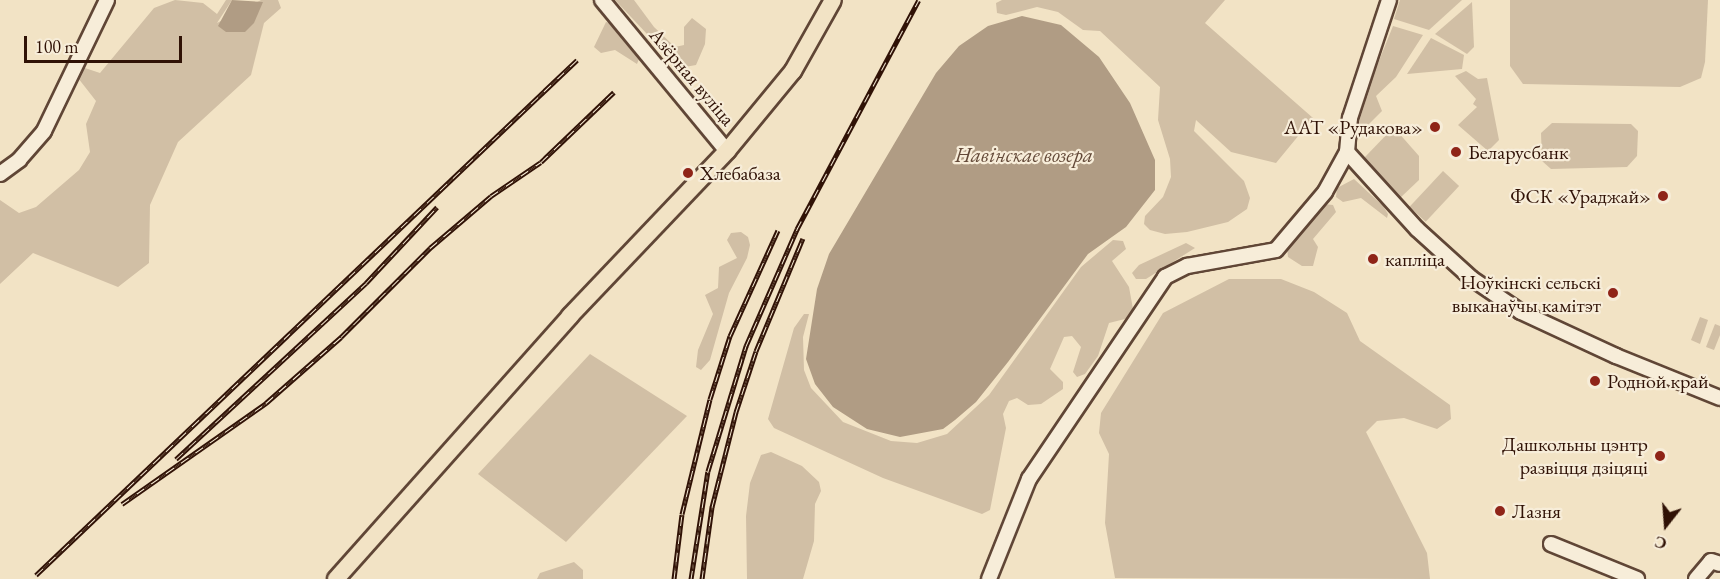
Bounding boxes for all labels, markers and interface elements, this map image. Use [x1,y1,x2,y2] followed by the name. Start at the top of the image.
[644,23,740,131] street label: Азёрная вуліца
[27,24,184,62] scale bar
[35,35,79,58] text: 100 m
[1284,115,1423,139] place label: ААТ «Рудакова»
[1428,120,1442,134] marker: ААТ «Рудакова»
[1468,140,1568,164] place label: Беларусбанк
[955,142,1093,168] water label: Навінскае возера
[1449,145,1463,159] marker: Беларусбанк
[700,161,781,185] place label: Хлебабаза
[681,166,695,180] marker: Хлебабаза
[1510,184,1651,208] place label: ФСК «Ураджай»
[1656,189,1670,203] marker: ФСК «Ураджай»
[1385,247,1445,271] place label: капліца
[1366,252,1380,266] marker: капліца
[1452,270,1601,317] place label: Ноўкінскі сельскі выканаўчы камітэт
[1606,286,1620,300] marker: Ноўкінскі сельскі выканаўчы камітэт
[1607,369,1708,393] place label: Родной край
[1588,374,1602,388] marker: Родной край
[1502,432,1648,479] place label: Дашкольны цэнтр развіцця дзіцяці
[1653,449,1667,463] marker: Дашкольны цэнтр развіцця дзіцяці
[1636,495,1696,555] north arrow
[1512,499,1561,523] place label: Лазня
[1493,504,1507,518] marker: Лазня
[1652,531,1669,554] text: С

